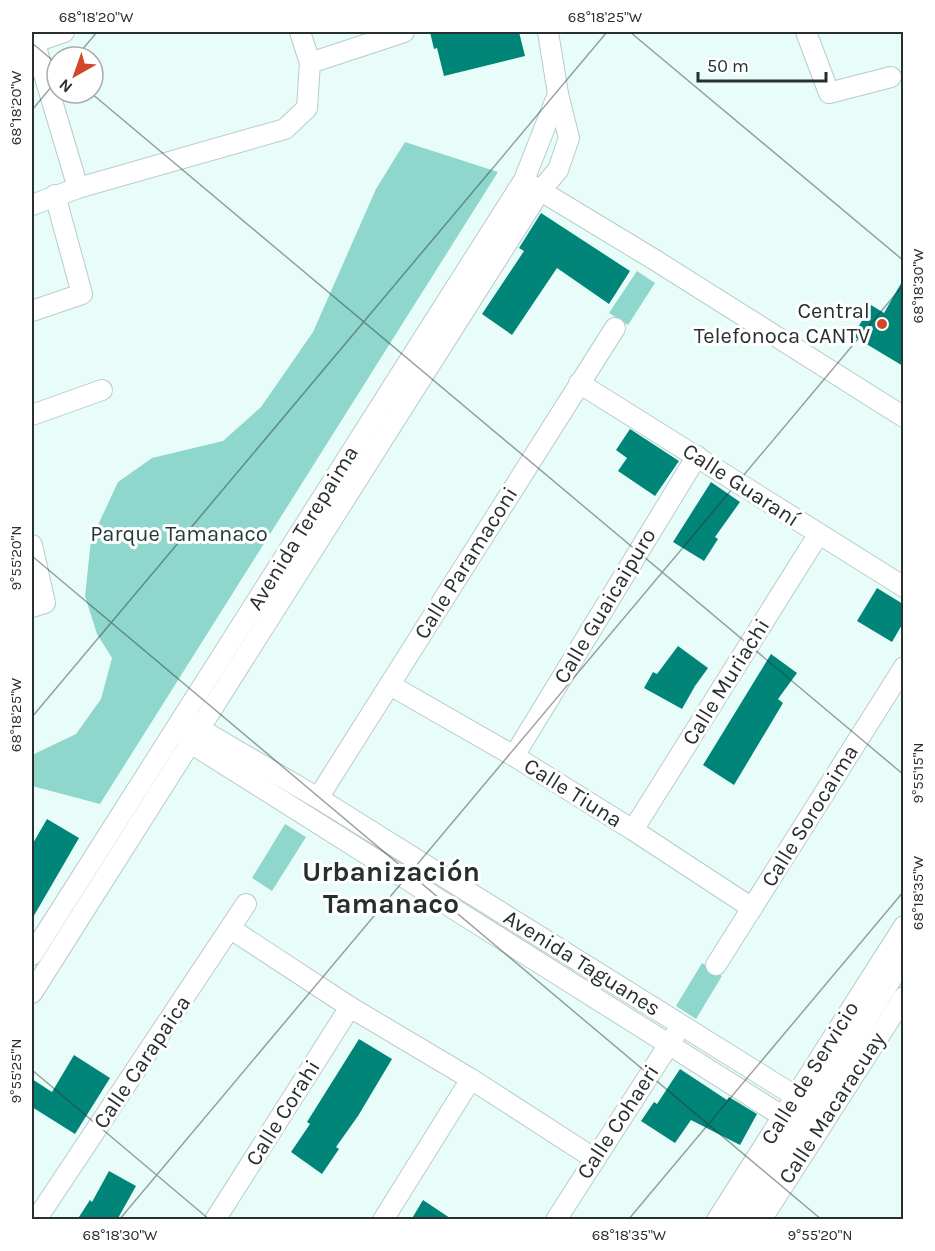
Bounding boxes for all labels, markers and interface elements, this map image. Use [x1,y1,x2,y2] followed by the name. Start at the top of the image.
[59,8,134,26] text: 68°18'20"W
[568,8,643,26] text: 68°18'25"W
[45,45,105,105] north arrow
[698,45,826,83] scale bar
[707,55,749,77] text: 50 m
[7,70,25,145] text: 68°18'20"W
[55,75,76,97] text: N
[909,248,927,323] text: 68°18'30"W
[694,298,870,349] place label: Central Telefonoca CANTV
[875,317,889,331] marker: Central Telefonoca CANTV
[678,438,805,533] street label: Calle Guaraní
[242,441,364,615] street label: Avenida Terepaima
[409,482,523,644] street label: Calle Paramaconi
[90,521,268,547] park label: Parque Tamanaco
[548,524,662,688] street label: Calle Guaicaipuro
[7,525,25,591] text: 9°55'20"N
[677,614,775,750] street label: Calle Muriachi
[7,677,25,752] text: 68°18'25"W
[756,740,864,892] street label: Calle Sorocaima
[909,742,927,804] text: 9°55'15"N
[519,753,627,833] street label: Calle Tiuna
[302,855,480,920] district label: Urbanización Tamanaco
[909,855,927,930] text: 68°18'35"W
[499,904,665,1022] street label: Avenida Taguanes
[88,990,196,1134] street label: Calle Carapaica
[755,997,865,1149] street label: Calle de Servicio
[773,1027,891,1189] street label: Calle Macaracuay
[7,1039,25,1103] text: 9°55'25"N
[240,1055,326,1171] street label: Calle Corahi
[571,1060,665,1184] street label: Calle Cohaeri
[83,1226,158,1244] text: 68°18'30"W
[592,1226,667,1244] text: 68°18'35"W
[787,1226,853,1244] text: 9°55'20"N

